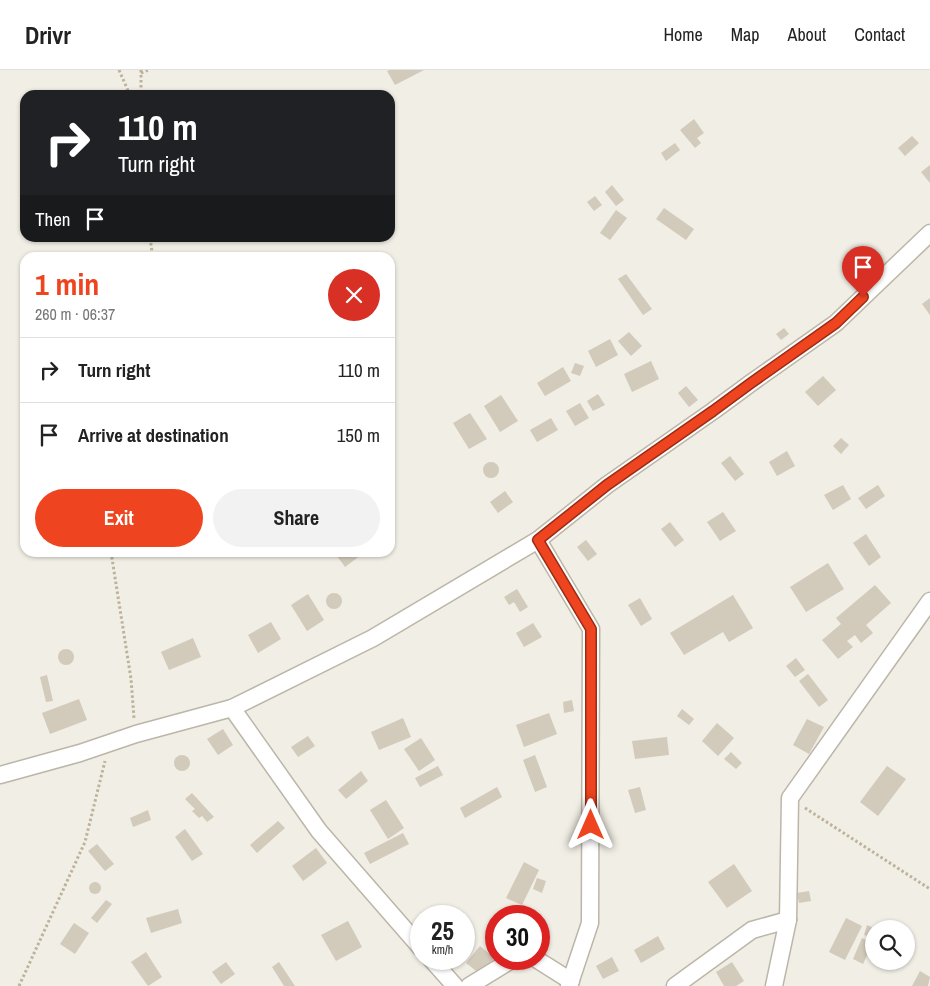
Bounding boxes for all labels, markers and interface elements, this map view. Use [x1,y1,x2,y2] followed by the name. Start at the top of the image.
[25,19,71,51] text: Drivr
[663,22,703,47] text: Home
[731,22,760,47] text: Map
[788,22,826,47] text: About
[854,22,905,47] text: Contact
[118,104,198,151] text: 110 m
[35,110,100,175] icon: right
[118,149,195,179] text: Turn right
[81,205,109,233] icon: arrive
[35,206,71,232] text: Then
[842,246,884,297] pin
[849,253,877,281] icon: arrive
[35,264,99,304] text: 1 min
[328,269,380,321] button: close
[35,303,115,325] text: 260 m · 06:37
[35,356,63,384] icon: right
[78,357,150,383] text: Turn right
[338,357,380,383] text: 110 m
[35,421,63,449] icon: arrive
[78,422,229,448] text: Arrive at destination
[337,422,380,448] text: 150 m
[35,489,203,547] button: Exit
[213,489,380,547] button: Share
[564,798,616,850] position arrow
[485,905,550,970] speed limit sign: 30
[431,914,454,948] text: 25
[865,920,915,970] map controls
[865,920,915,970] button: search
[432,942,453,958] text: km/h

